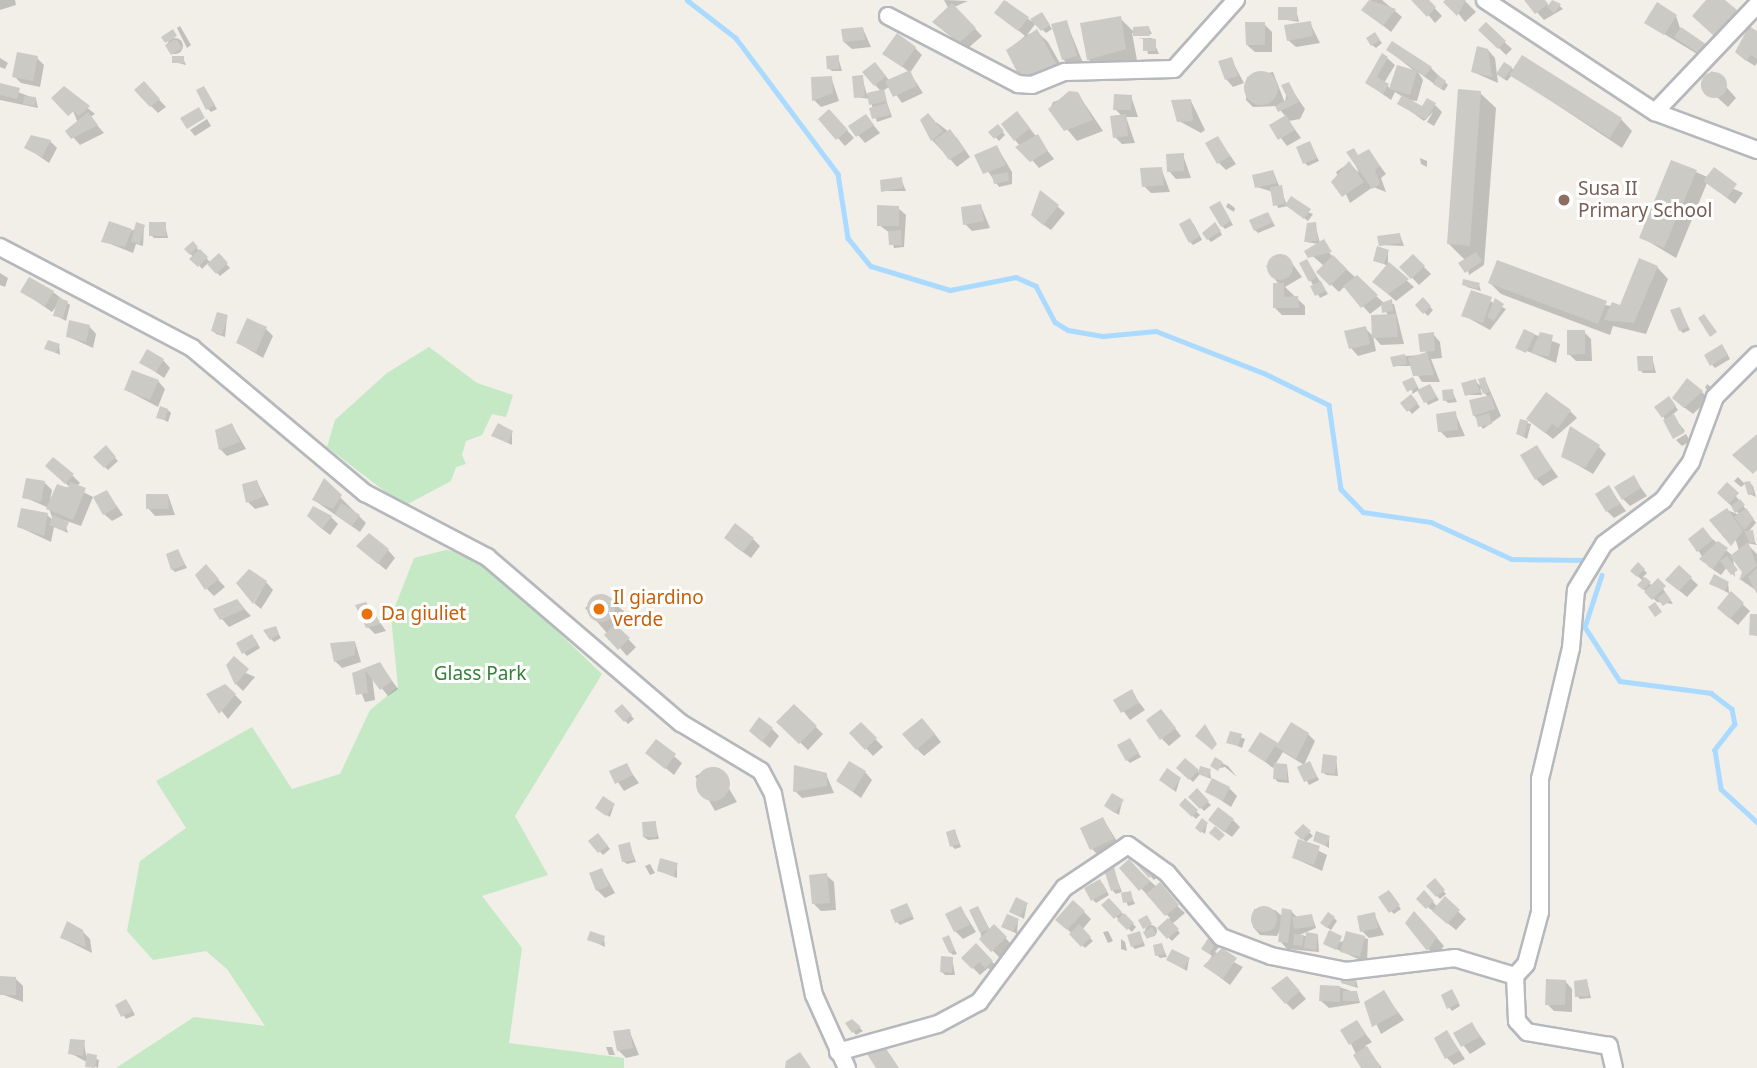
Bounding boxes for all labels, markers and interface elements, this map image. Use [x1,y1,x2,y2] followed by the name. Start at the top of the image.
[1578,178,1712,222] place label: Susa II Primary School
[1556,192,1572,208] marker: Susa II Primary School
[613,587,704,631] place label: Il giardino verde
[591,601,607,617] marker: Il giardino verde
[381,603,466,625] place label: Da giuliet
[359,606,375,622] marker: Da giuliet
[434,663,526,685] park label: Glass Park

